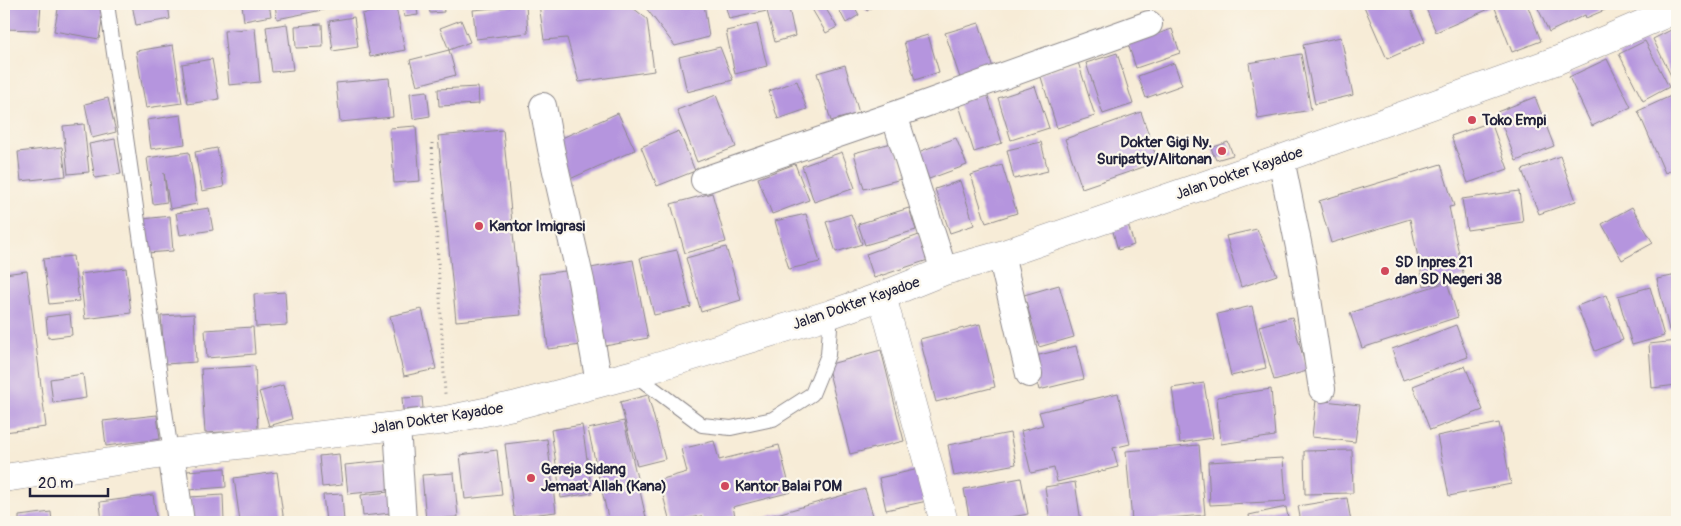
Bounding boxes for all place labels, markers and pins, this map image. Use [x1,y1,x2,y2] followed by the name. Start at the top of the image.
[1481,111,1546,130] place label: Toko Empi
[1466,114,1478,126] marker: Toko Empi
[1097,133,1213,169] place label: Dokter Gigi Ny. Suripatty/Alitonan
[1216,145,1228,157] marker: Dokter Gigi Ny. Suripatty/Alitonan
[489,217,585,236] place label: Kantor Imigrasi
[473,220,485,232] marker: Kantor Imigrasi
[1395,253,1502,289] place label: SD Inpres 21 dan SD Negeri 38
[1379,265,1391,277] marker: SD Inpres 21 dan SD Negeri 38
[541,460,667,496] place label: Gereja Sidang Jemaat Allah (Kana)
[525,472,537,484] marker: Gereja Sidang Jemaat Allah (Kana)
[735,477,842,496] place label: Kantor Balai POM
[719,480,731,492] marker: Kantor Balai POM

